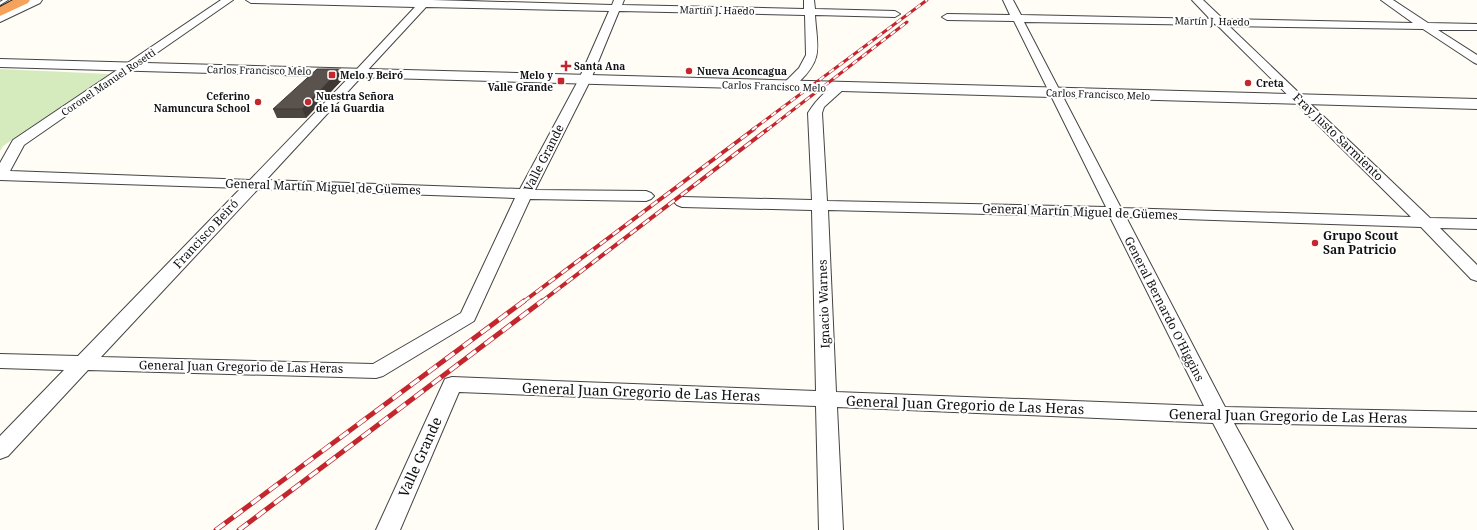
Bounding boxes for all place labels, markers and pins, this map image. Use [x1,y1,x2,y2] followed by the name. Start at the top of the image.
[574,59,625,73] place label: Santa Ana
[561,61,571,71] marker: Santa Ana
[697,64,787,78] place label: Nueva Aconcagua
[684,66,694,76] marker: Nueva Aconcagua
[340,68,403,82] place label: Melo y Beiró
[488,68,553,94] place label: Melo y Valle Grande
[327,70,337,80] marker: Melo y Beiró
[556,76,566,86] marker: Melo y Valle Grande
[1256,76,1284,90] place label: Creta
[1243,78,1253,88] marker: Creta
[154,89,250,115] place label: Ceferino Namuncura School
[316,89,394,115] place label: Nuestra Señora de la Guardia
[253,97,263,107] marker: Ceferino Namuncura School
[303,97,313,107] marker: Nuestra Señora de la Guardia
[1323,227,1398,258] place label: Grupo Scout San Patricio
[1310,238,1320,248] marker: Grupo Scout San Patricio

